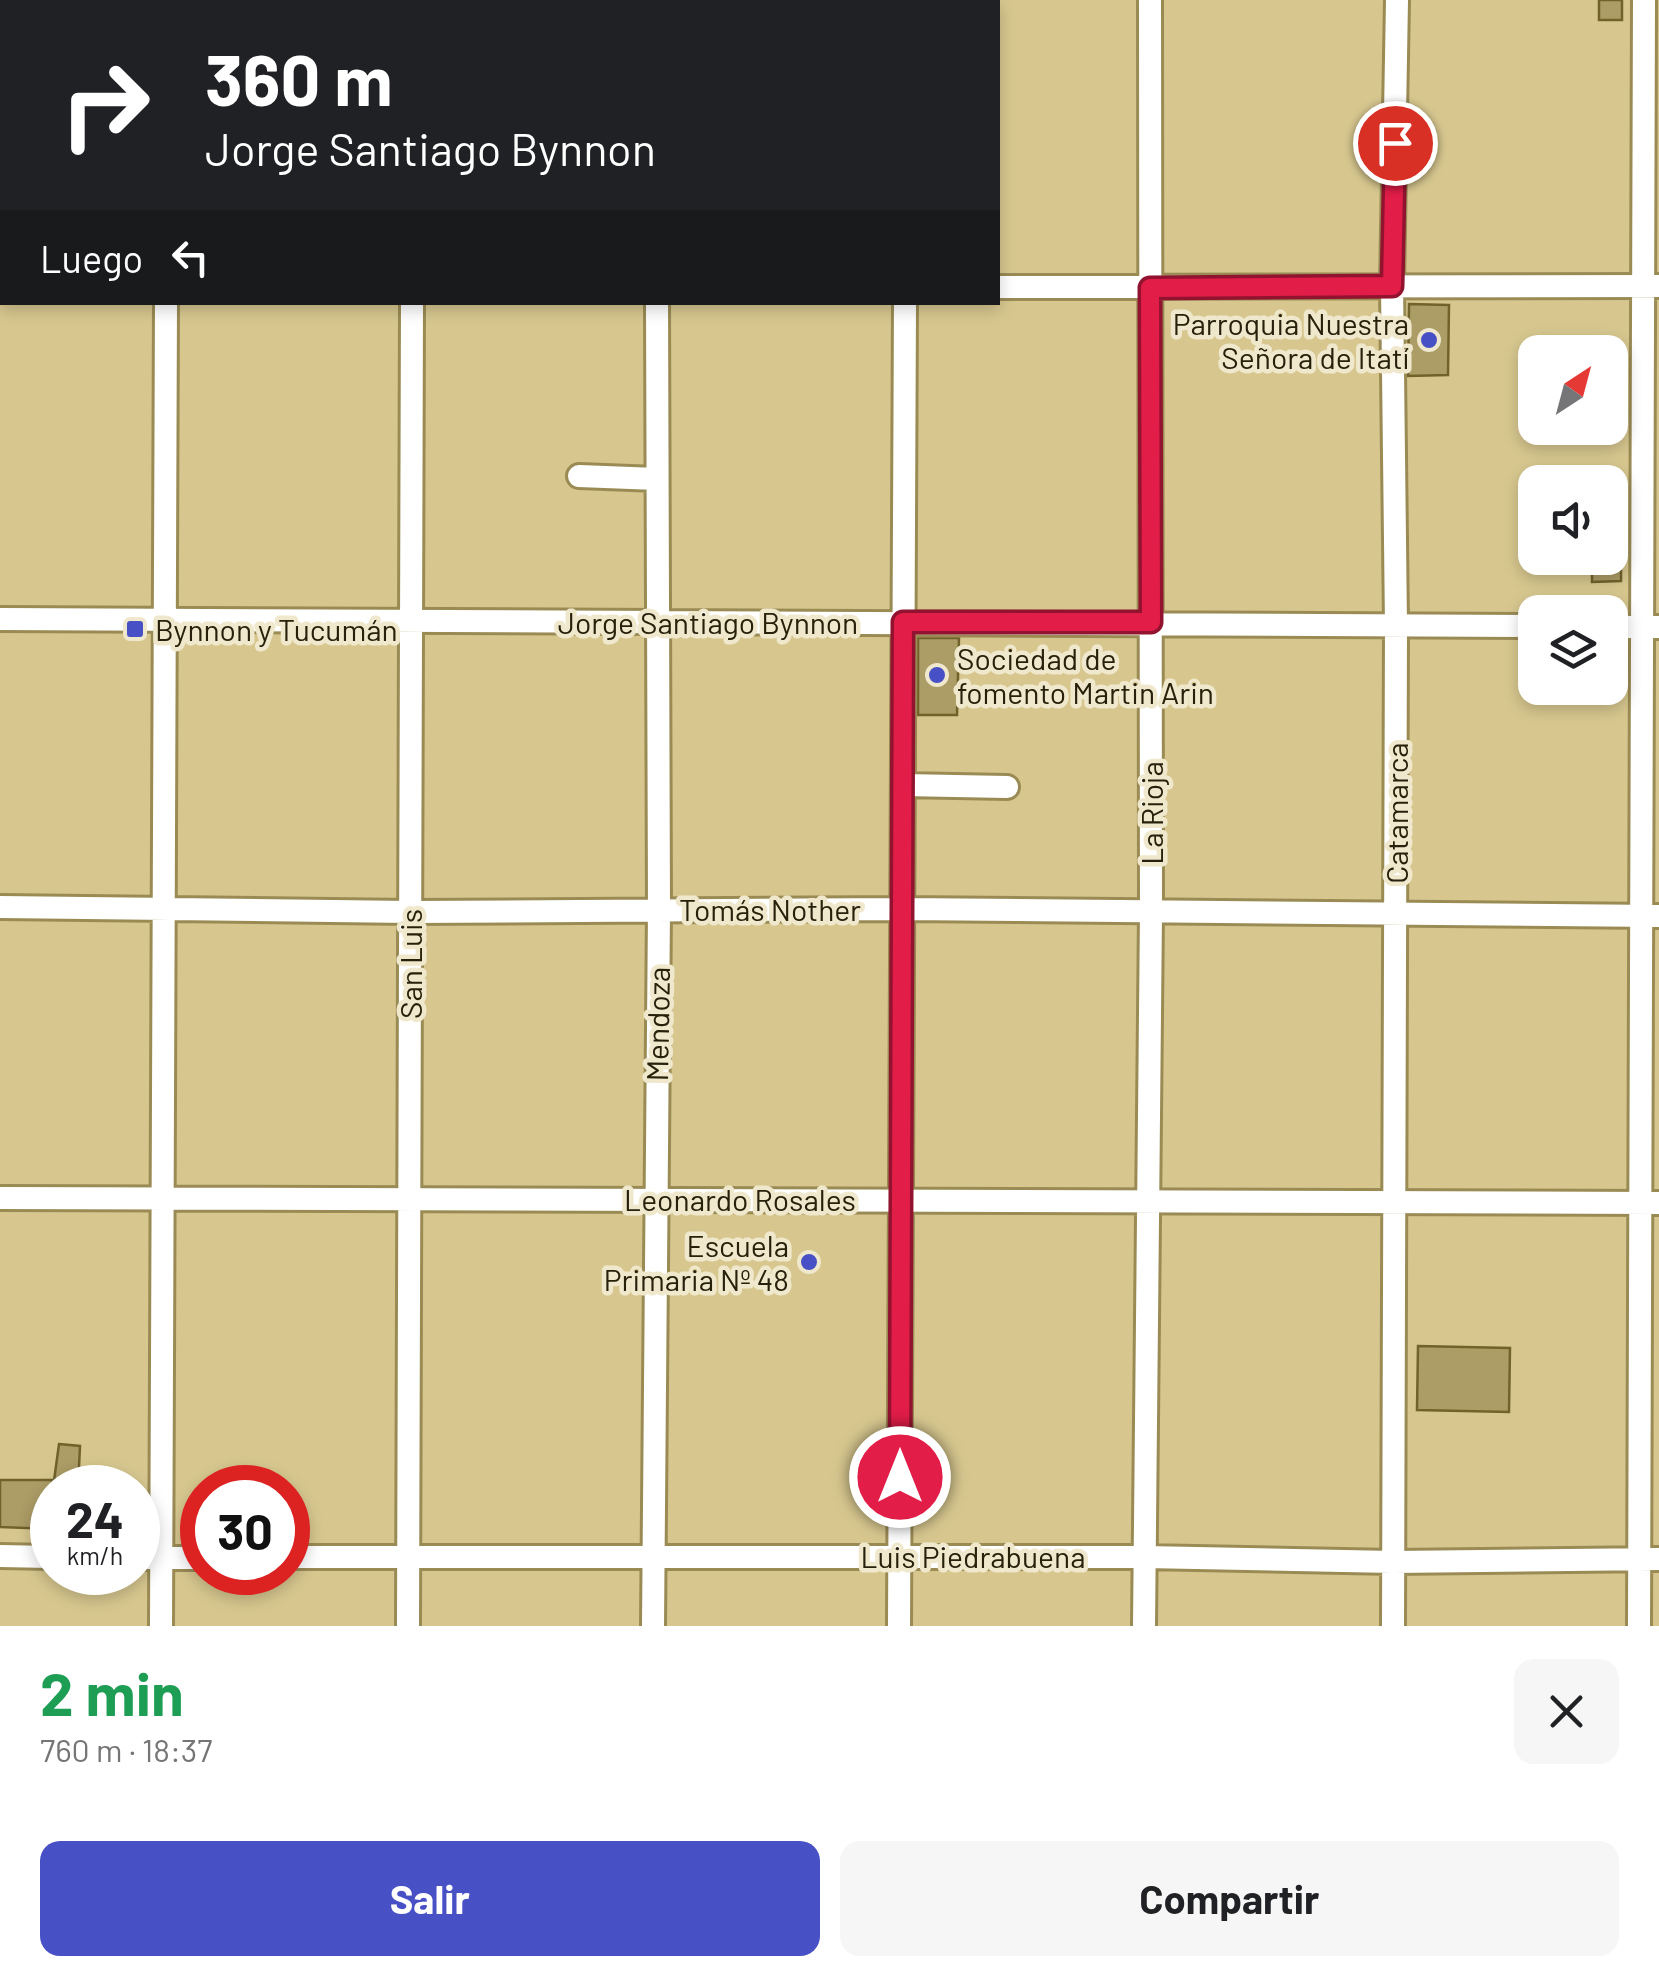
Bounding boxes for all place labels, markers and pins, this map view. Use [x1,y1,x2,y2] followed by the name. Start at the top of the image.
[1353,101,1438,186] pin
[1173,305,1409,375] place label: Parroquia Nuestra Señora de Itatí
[1418,329,1440,351] marker: Parroquia Nuestra Señora de Itatí
[155,611,398,647] place label: Bynnon y Tucumán
[124,618,146,640] marker: Bynnon y Tucumán
[957,640,1214,710] place label: Sociedad de fomento Martin Arin
[926,664,948,686] marker: Sociedad de fomento Martin Arin
[604,1227,789,1297] place label: Escuela Primaria Nº 48
[798,1251,820,1273] marker: Escuela Primaria Nº 48

